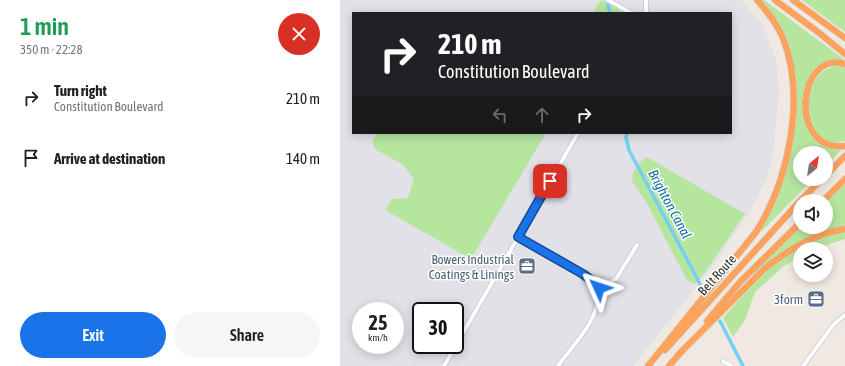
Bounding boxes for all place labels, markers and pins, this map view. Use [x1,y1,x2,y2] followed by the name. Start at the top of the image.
[533,164,567,198] pin
[429,252,515,282] place label: Bowers Industrial Coatings & Linings
[517,256,537,276] office icon: Bowers Industrial Coatings & Linings
[806,289,826,309] office icon: 3form
[774,292,803,307] place label: 3form

